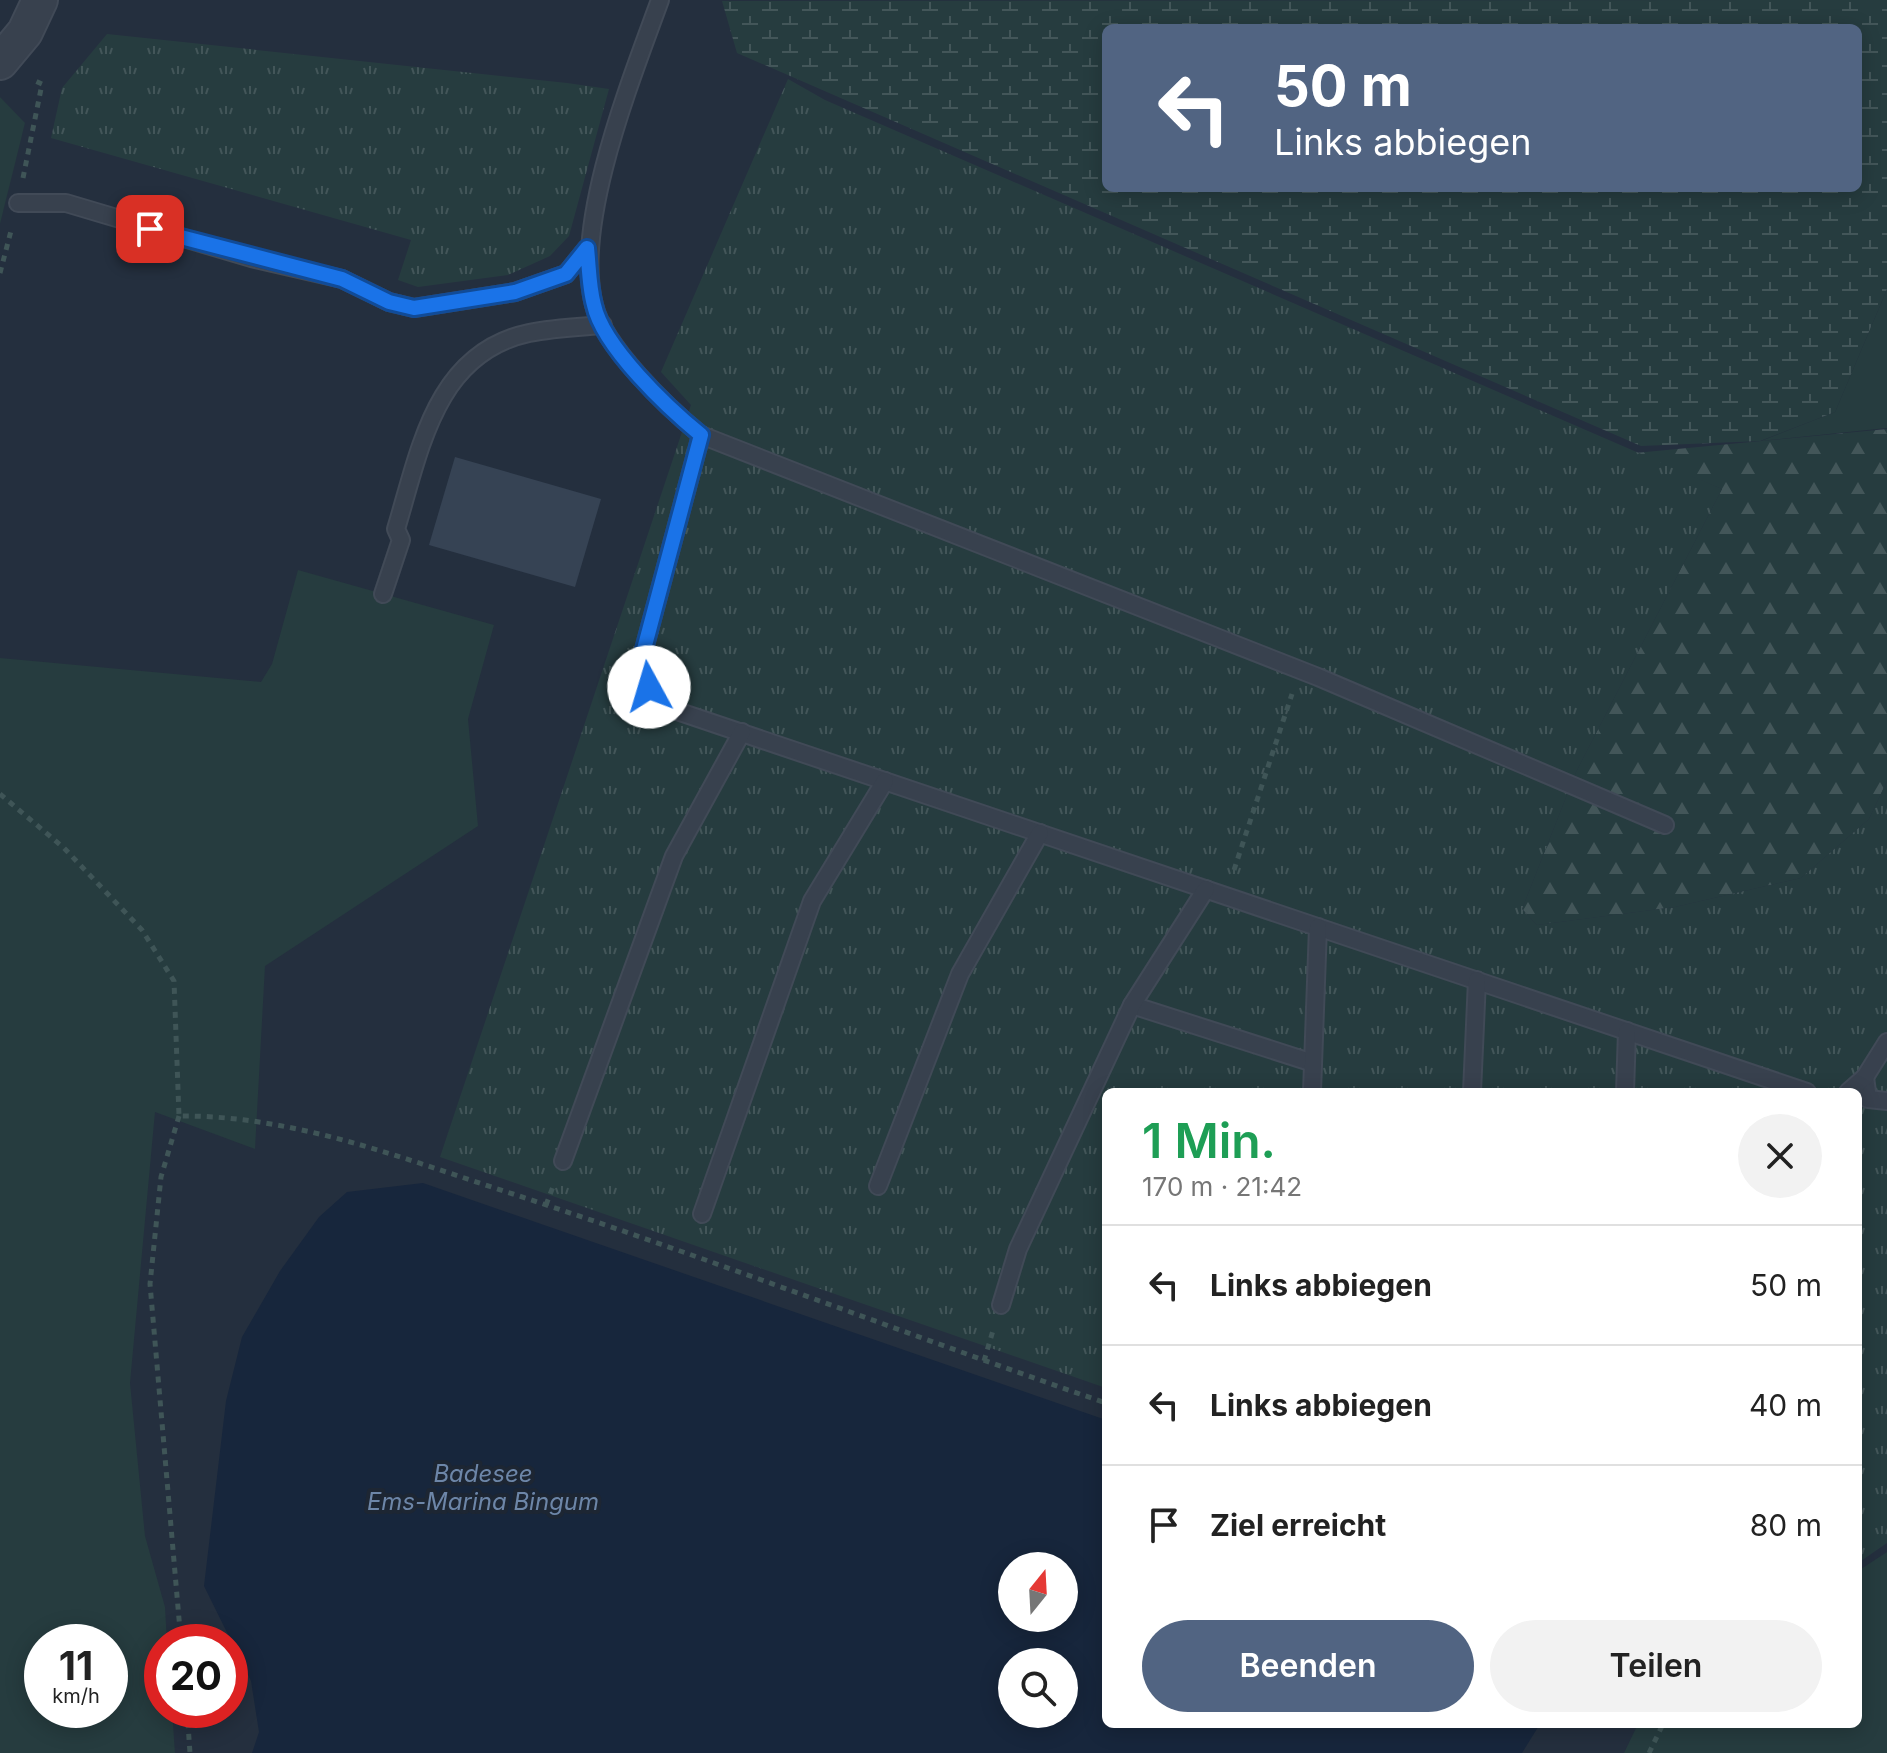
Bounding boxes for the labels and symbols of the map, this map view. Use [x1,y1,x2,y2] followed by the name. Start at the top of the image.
[116,195,184,263] pin
[607,645,691,729] position arrow
[367,1459,599,1516] water label: Badesee Ems-Marina Bingum
[998,1552,1078,1632] north arrow
[144,1624,248,1728] speed limit sign: 20

